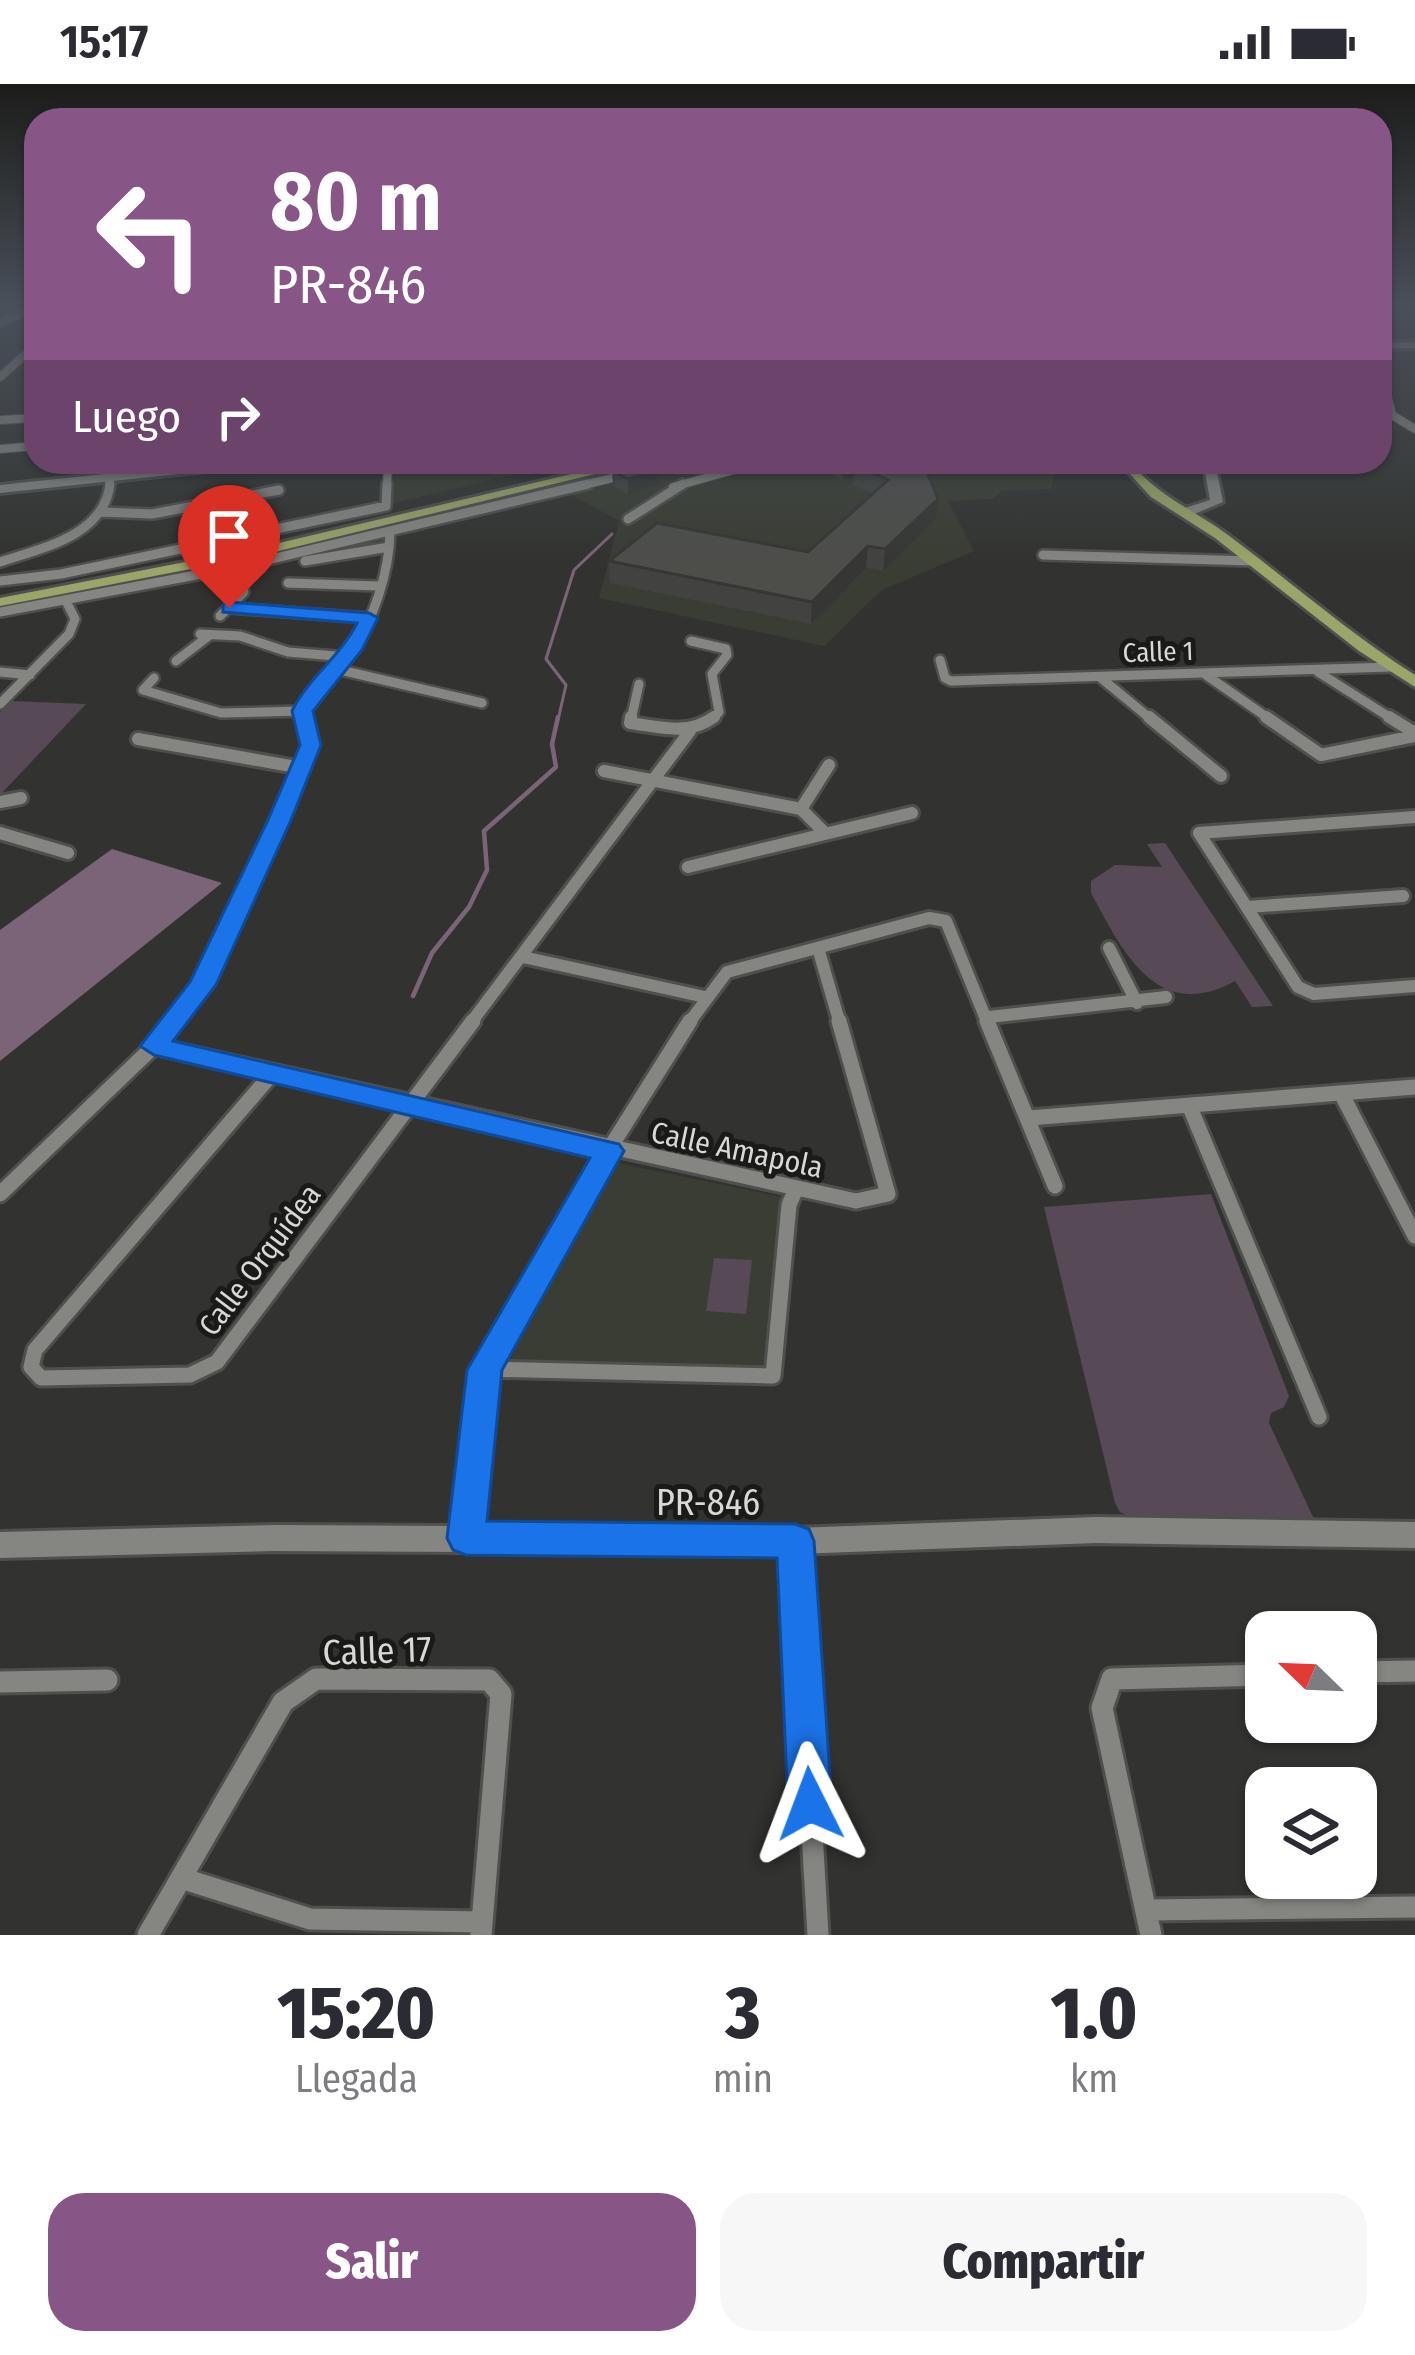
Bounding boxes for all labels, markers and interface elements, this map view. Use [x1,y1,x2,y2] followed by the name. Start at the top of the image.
[60,15,148,69] text: 15:17
[270,151,442,252] text: 80 m
[72,156,228,312] icon: left
[270,253,426,317] text: PR-846
[205,384,271,450] icon: right
[72,390,181,444] text: Luego
[178,485,280,608] pin
[196,503,262,569] icon: arrive
[1122,635,1194,669] street label: Calle 1
[648,1114,826,1186] street label: Calle Amapola
[191,1177,329,1343] street label: Calle Orquídea
[656,1481,760,1525] street label: PR-846
[1245,1611,1377,1743] north arrow
[1245,1611,1377,1899] map controls
[322,1627,432,1675] street label: Calle 17
[747,1741,873,1867] position arrow
[1245,1767,1377,1899] button: layers
[278,1971,435,2057] text: 15:20
[726,1971,760,2057] text: 3
[1051,1971,1137,2057] text: 1.0
[295,2056,418,2102] text: Llegada
[713,2056,773,2102] text: min
[1070,2056,1118,2102] text: km
[48,2193,696,2331] button: Salir
[720,2193,1367,2331] button: Compartir

